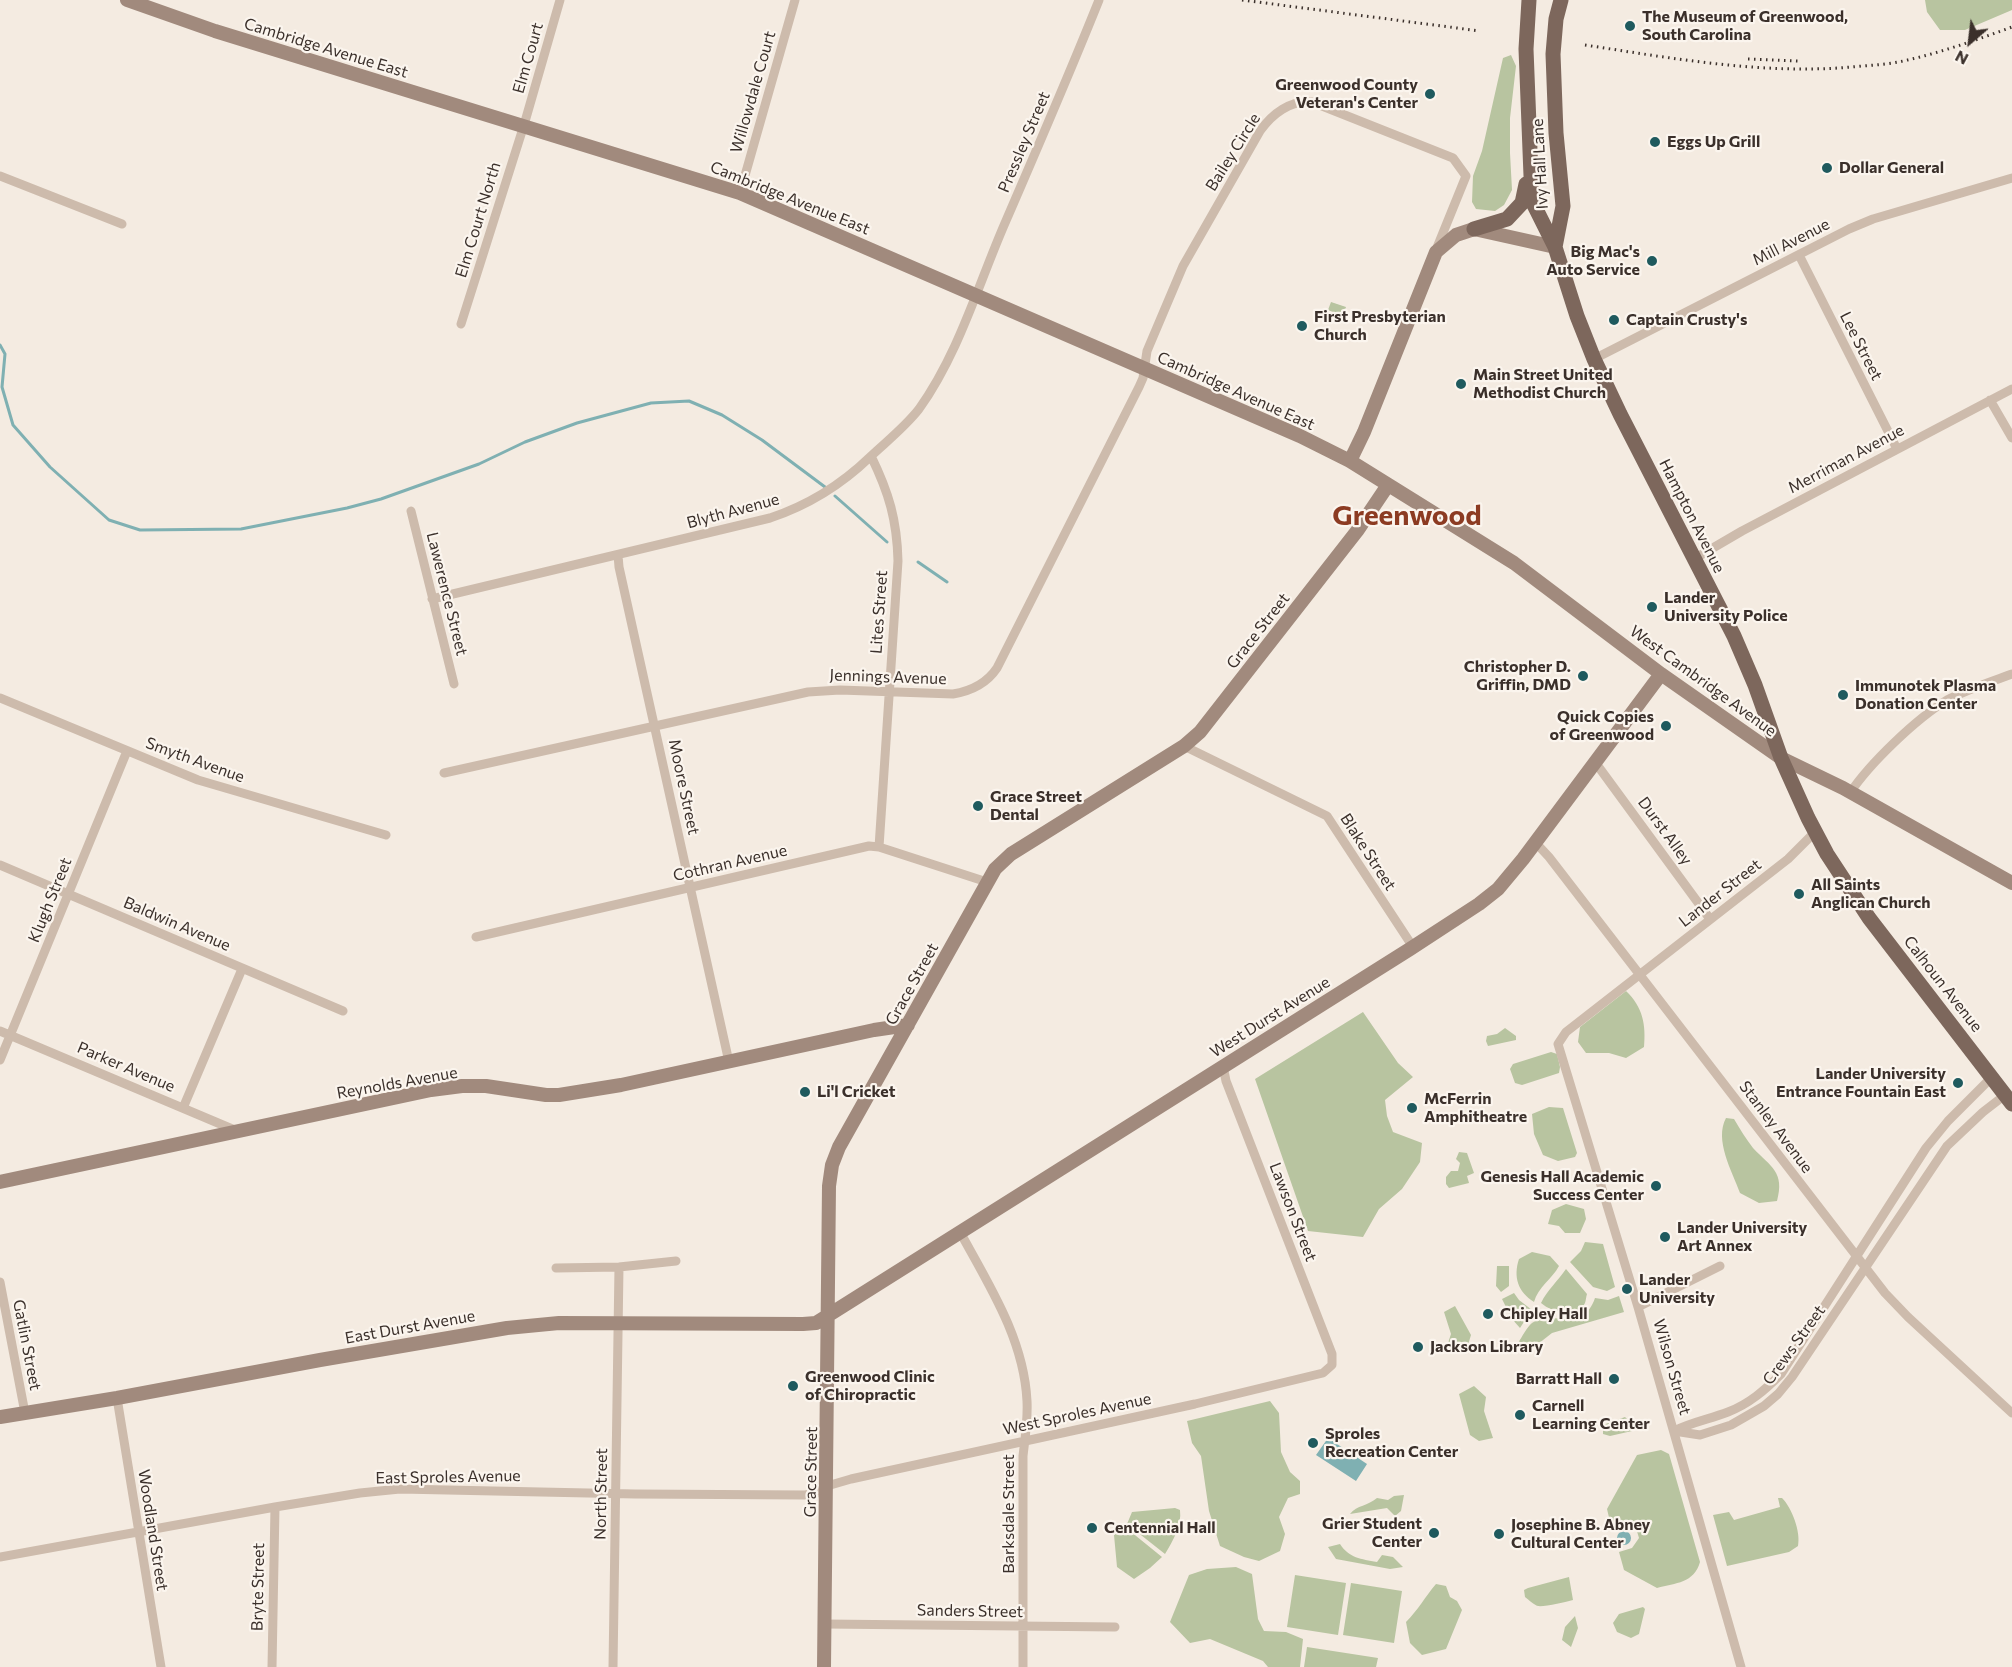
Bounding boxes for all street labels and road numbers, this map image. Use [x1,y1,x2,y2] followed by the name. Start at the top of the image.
[242,14,410,82] street label: Cambridge Avenue East
[509,20,547,96] street label: Elm Court
[726,29,780,155] street label: Willowdale Court
[994,89,1054,195] street label: Pressley Street
[1202,110,1264,194] street label: Bailey Circle
[1528,118,1552,210] street label: Ivy Hall Lane
[707,157,873,239] street label: Cambridge Avenue East
[451,160,505,280] street label: Elm Court North
[1749,214,1833,270] street label: Mill Avenue
[1836,309,1886,383] street label: Lee Street
[1154,348,1318,434] street label: Cambridge Avenue East
[1785,420,1907,498] street label: Merriman Avenue
[1655,456,1729,576] street label: Hampton Avenue
[685,489,781,533] street label: Blyth Avenue
[422,530,472,658] street label: Lawerence Street
[867,570,891,654] street label: Lites Street
[1222,589,1294,673] street label: Grace Street
[1626,621,1780,741] street label: West Cambridge Avenue
[829,665,947,689] street label: Jennings Avenue
[143,733,247,787] street label: Smyth Avenue
[665,737,703,837] street label: Moore Street
[1634,793,1696,869] street label: Durst Alley
[1336,810,1400,894] street label: Blake Street
[671,841,789,885] street label: Cothran Avenue
[24,855,76,945] street label: Klugh Street
[1675,855,1765,931] street label: Lander Street
[121,893,233,955] street label: Baldwin Avenue
[1900,932,1986,1036] street label: Calhoun Avenue
[882,940,942,1028] street label: Grace Street
[1207,972,1333,1062] street label: West Durst Avenue
[74,1038,178,1096] street label: Parker Avenue
[335,1063,459,1103] street label: Reynolds Avenue
[1735,1077,1817,1177] street label: Stanley Avenue
[1265,1160,1321,1264] street label: Lawson Street
[9,1298,45,1392] street label: Gatlin Street
[1759,1301,1829,1389] street label: Crews Street
[343,1306,477,1348] street label: East Durst Avenue
[1649,1317,1695,1417] street label: Wilson Street
[1001,1389,1153,1439] street label: West Sproles Avenue
[801,1426,821,1518] street label: Grace Street
[591,1448,611,1540] street label: North Street
[999,1454,1019,1574] street label: Barksdale Street
[375,1466,521,1488] street label: East Sproles Avenue
[134,1468,172,1592] street label: Woodland Street
[248,1543,268,1631] street label: Bryte Street
[917,1600,1023,1622] street label: Sanders Street

